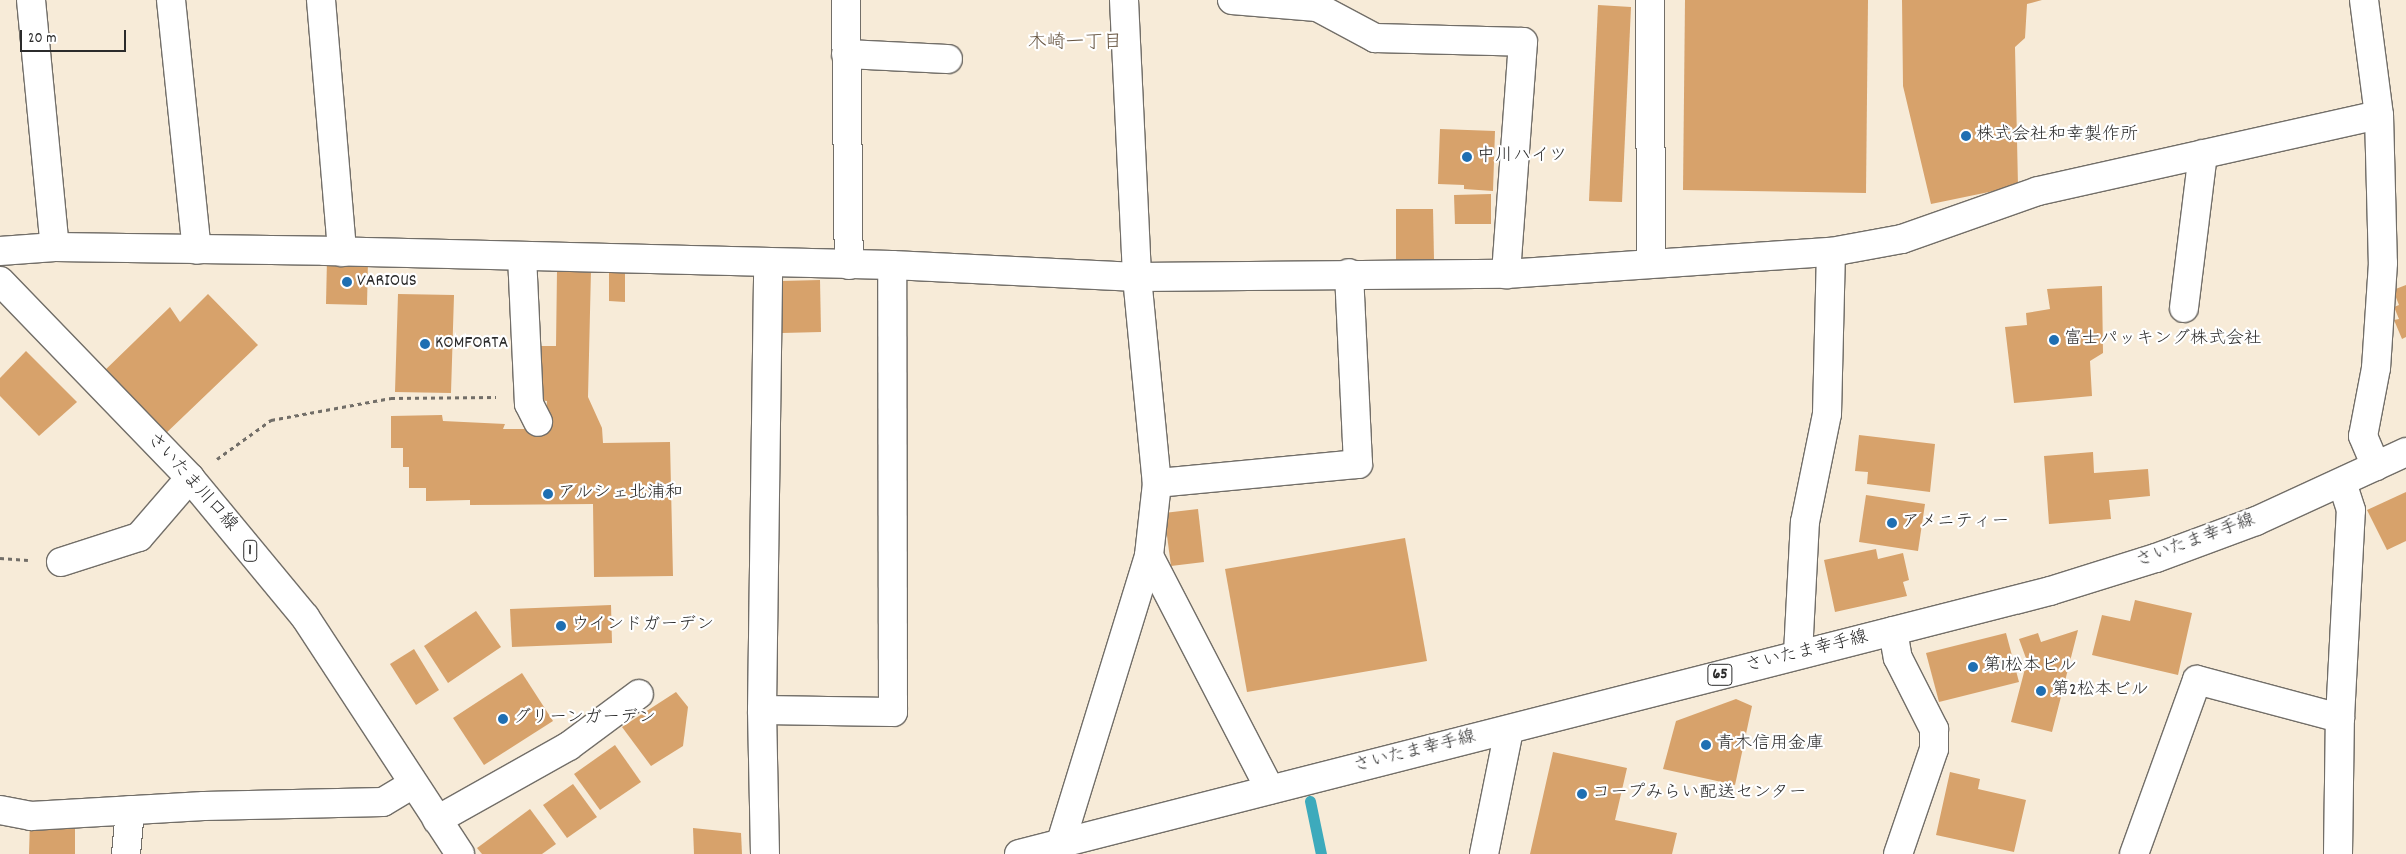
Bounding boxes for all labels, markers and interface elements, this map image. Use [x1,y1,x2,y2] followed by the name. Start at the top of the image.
[22,20,129,52] scale bar
[28,28,56,50] text: 20 m
[1028,33,1122,55] district label: 木崎一丁目
[1976,125,2138,147] place label: 株式会社和幸製作所
[1960,130,1972,142] marker: 株式会社和幸製作所
[1477,146,1567,168] place label: 中川ハイツ
[1461,151,1473,163] marker: 中川ハイツ
[357,271,417,293] place label: VARIOUS
[341,276,353,288] marker: VARIOUS
[2064,329,2262,351] place label: 富士パッキング株式会社
[435,333,508,355] place label: KOMFORTA
[2048,334,2060,346] marker: 富士パッキング株式会社
[419,338,431,350] marker: KOMFORTA
[141,429,241,537] street label: さいたま川口線
[558,483,684,505] place label: アルシェ北浦和
[542,488,554,500] marker: アルシェ北浦和
[2133,510,2259,574] street label: さいたま幸手線
[1902,512,2010,534] place label: アメニティー
[1886,517,1898,529] marker: アメニティー
[242,538,258,564] road number: 1
[571,615,715,637] place label: ウインドガーデン
[555,620,567,632] marker: ウインドガーデン
[1743,627,1871,679] street label: さいたま幸手線
[1983,656,2077,678] place label: 第1松本ビル
[1967,661,1979,673] marker: 第1松本ビル
[1706,662,1734,688] road number: 65
[2051,680,2149,702] place label: 第2松本ビル
[2035,685,2047,697] marker: 第2松本ビル
[513,708,657,730] place label: グリーンガーデン
[497,713,509,725] marker: グリーンガーデン
[1351,727,1479,779] street label: さいたま幸手線
[1716,734,1824,756] place label: 青木信用金庫
[1700,739,1712,751] marker: 青木信用金庫
[1592,783,1808,805] place label: コープみらい配送センター
[1576,788,1588,800] marker: コープみらい配送センター

